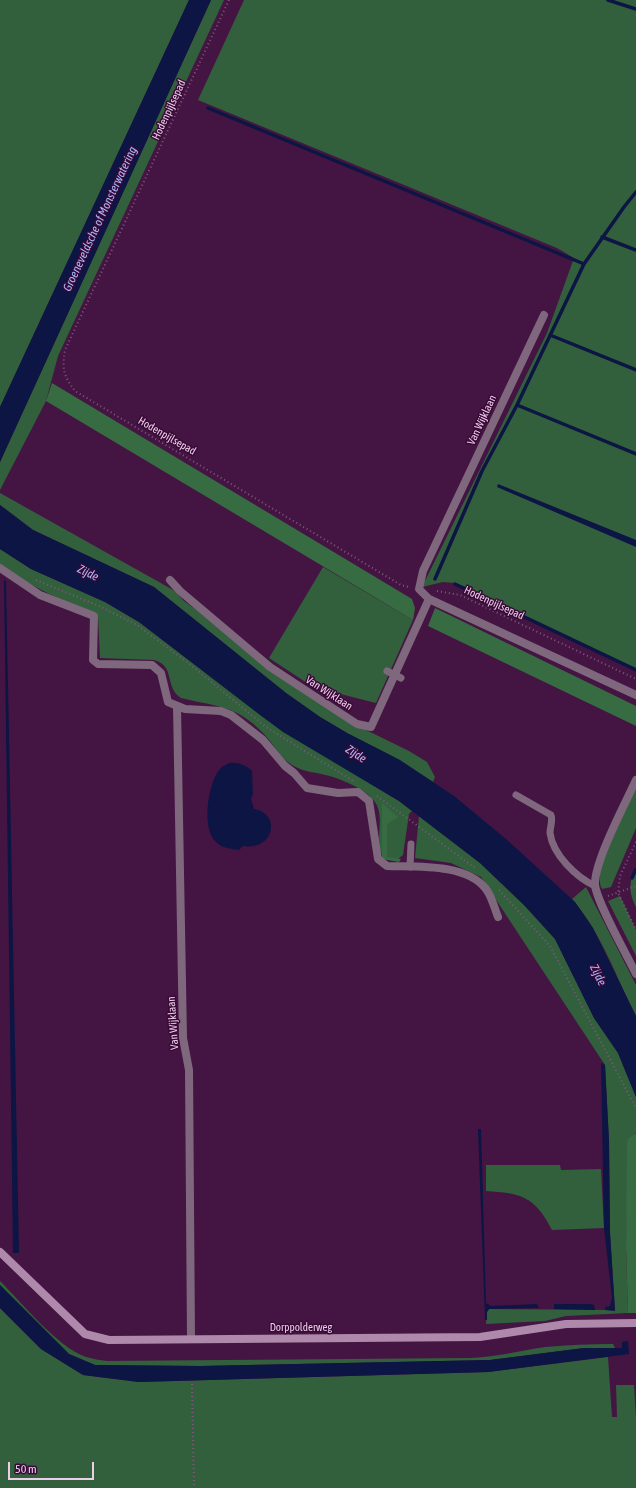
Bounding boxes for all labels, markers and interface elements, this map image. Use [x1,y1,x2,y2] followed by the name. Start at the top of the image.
[149,78,189,142] street label: Hodenpijlsepad
[60,144,140,294] water label: Groeneveldsche of Monsterwatering
[465,393,499,447] street label: Van Wijklaan
[136,414,198,458] street label: Hodenpijlsepad
[75,562,101,584] water label: Zijde
[462,583,526,623] street label: Hodenpijlsepad
[303,673,355,713] street label: Van Wijklaan
[343,742,369,766] water label: Zijde
[587,962,609,988] water label: Zijde
[165,996,181,1050] street label: Van Wijklaan
[270,1321,332,1335] street label: Dorppolderweg
[10,1454,96,1480] scale bar
[15,1462,37,1476] text: 50 m

